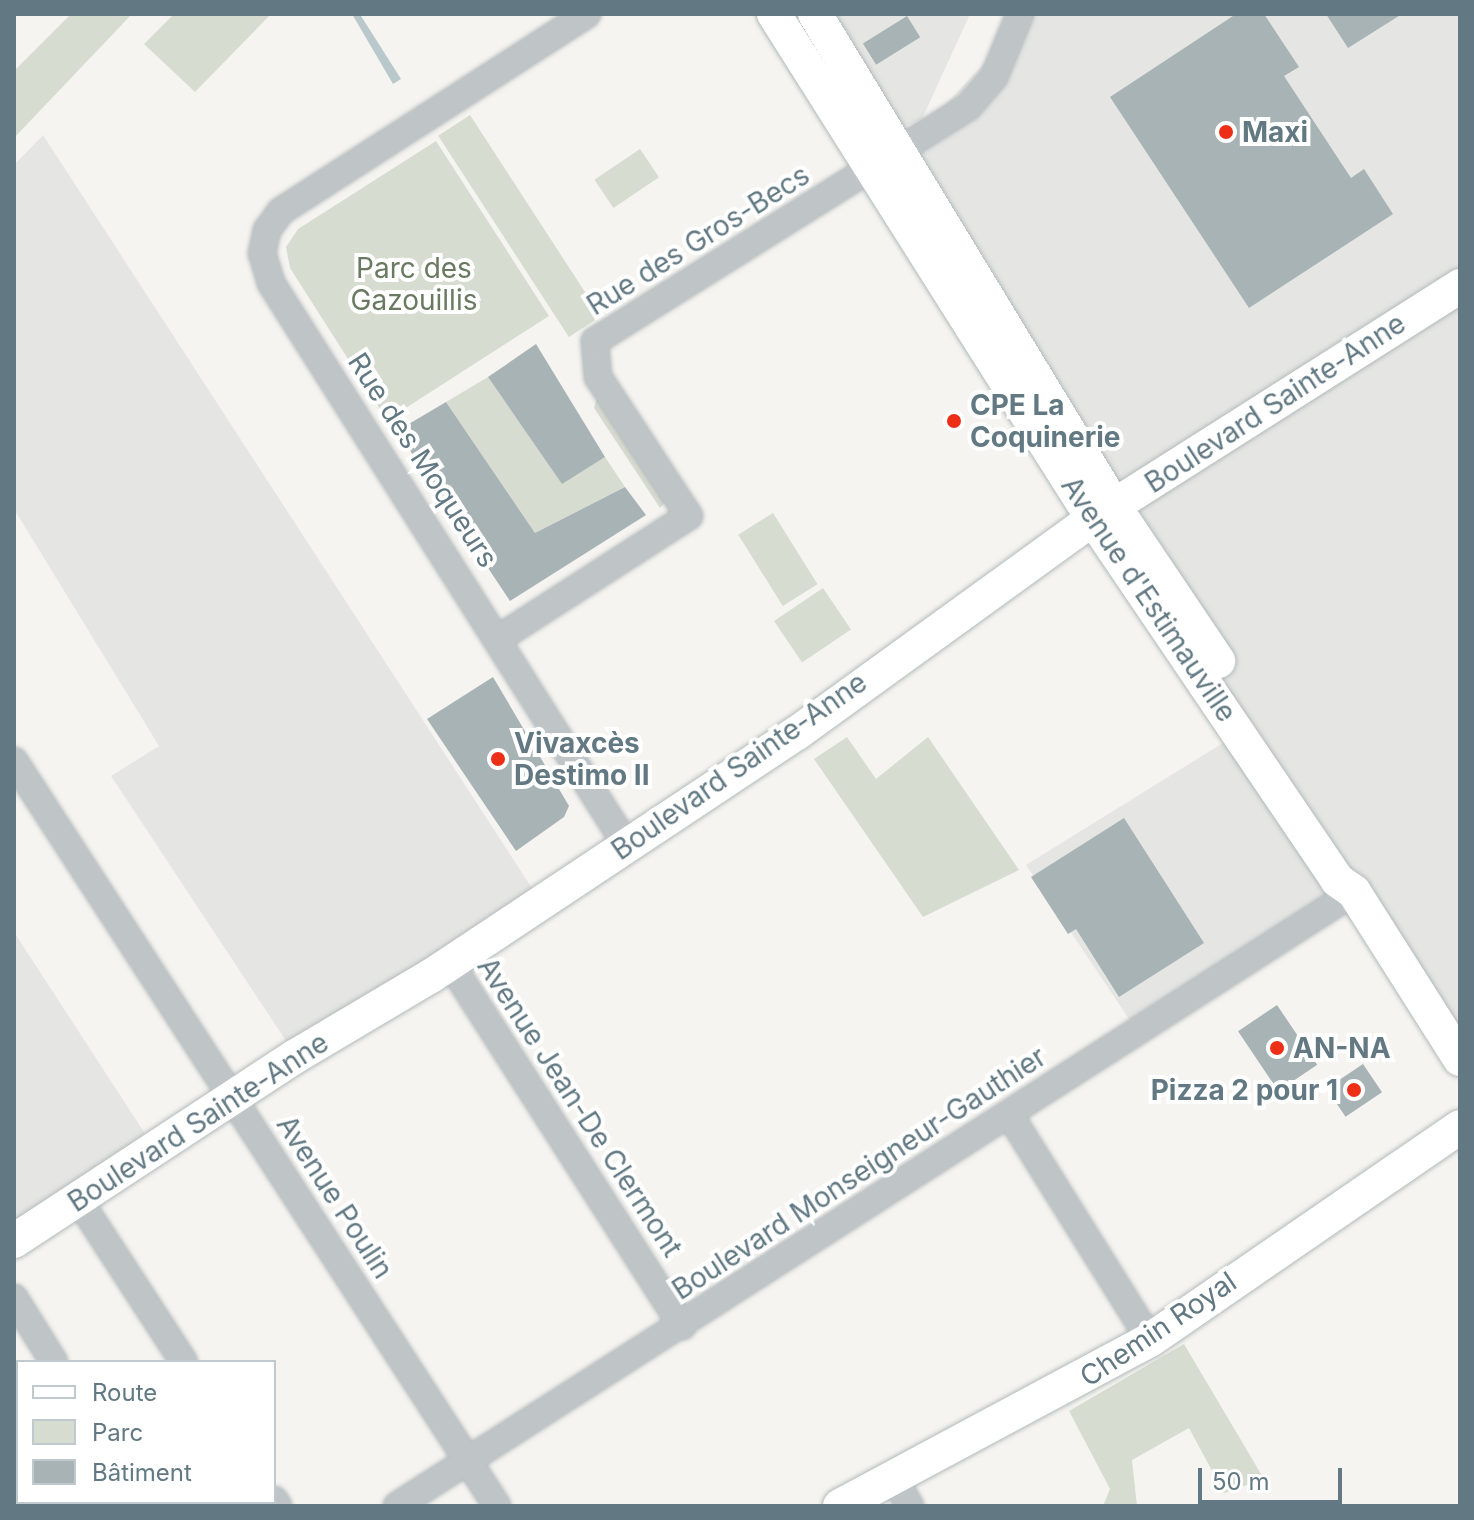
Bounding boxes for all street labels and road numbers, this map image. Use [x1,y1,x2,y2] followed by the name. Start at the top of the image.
[581,158,815,322] street label: Rue des Gros-Becs
[1139,306,1411,500] street label: Boulevard Sainte-Anne
[341,346,505,574] street label: Rue des Moqueurs
[1054,470,1244,728] street label: Avenue d'Estimauville
[605,665,873,867] street label: Boulevard Sainte-Anne
[471,951,689,1263] street label: Avenue Jean-De Clermont
[62,1025,334,1219] street label: Boulevard Sainte-Anne
[666,1039,1052,1307] street label: Boulevard Monseigneur-Gauthier
[270,1109,400,1285] street label: Avenue Poulin
[1074,1264,1242,1394] street label: Chemin Royal

